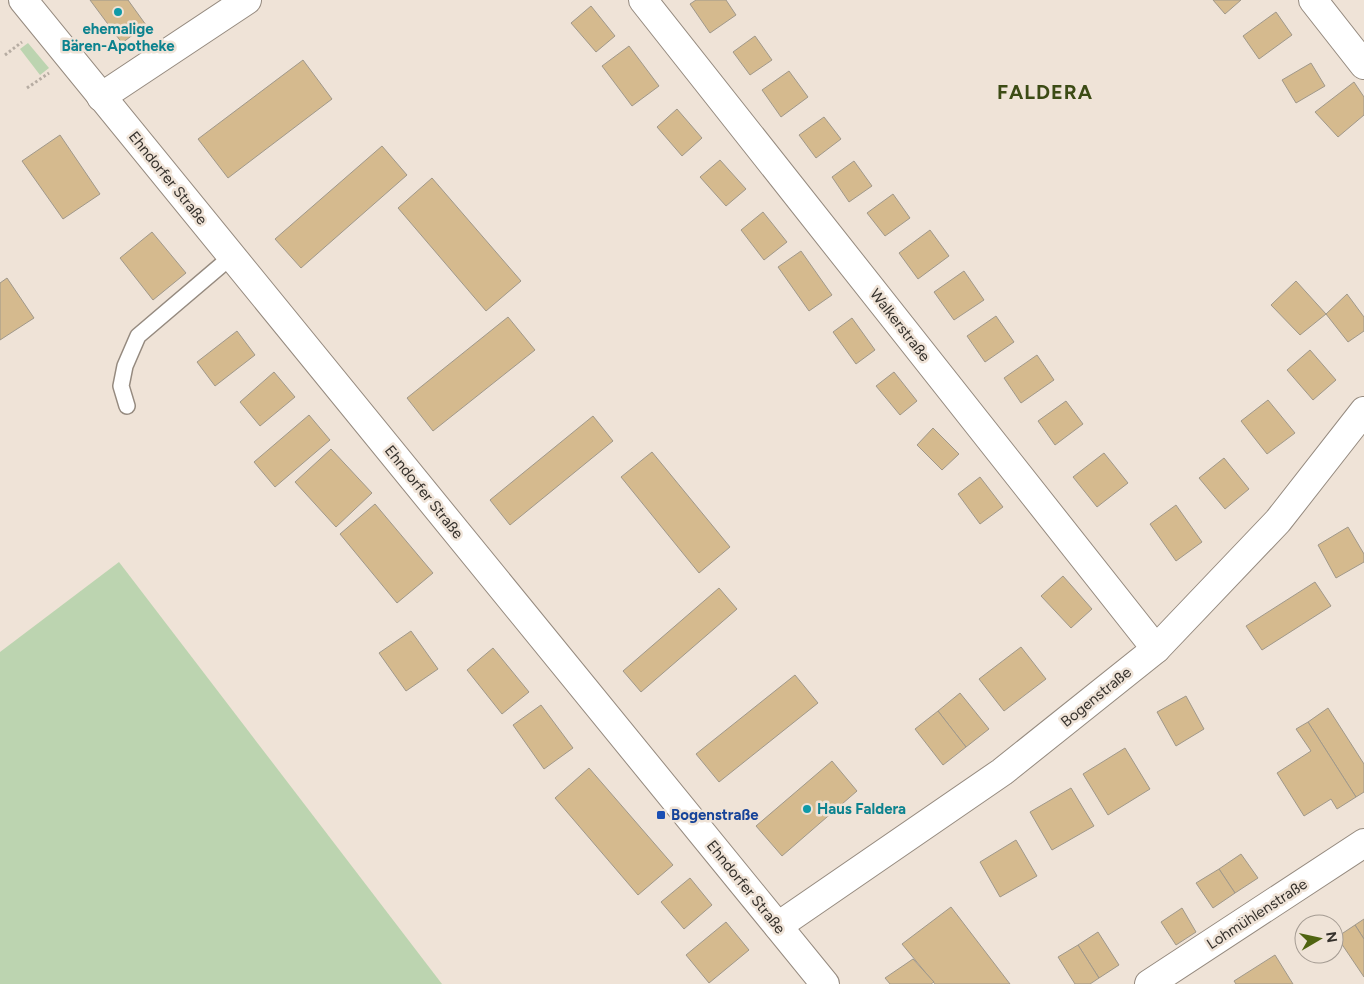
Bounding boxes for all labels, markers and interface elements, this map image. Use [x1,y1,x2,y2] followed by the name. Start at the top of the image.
[112,6,124,18] marker: ehemalige Bären-Apotheke
[61,20,175,55] place label: ehemalige Bären-Apotheke
[997,80,1093,104] district label: FALDERA
[125,128,211,228] street label: Ehndorfer Straße
[866,285,934,365] street label: Walkerstraße
[381,442,467,542] street label: Ehndorfer Straße
[1057,663,1135,731] street label: Bogenstraße
[817,800,906,818] place label: Haus Faldera
[801,803,813,815] marker: Haus Faldera
[671,806,759,824] place label: Bogenstraße
[655,809,667,821] marker: Bogenstraße
[703,837,789,937] street label: Ehndorfer Straße
[1203,875,1311,953] street label: Lohmühlenstraße
[1294,914,1344,964] north arrow
[1322,930,1341,944] text: N

